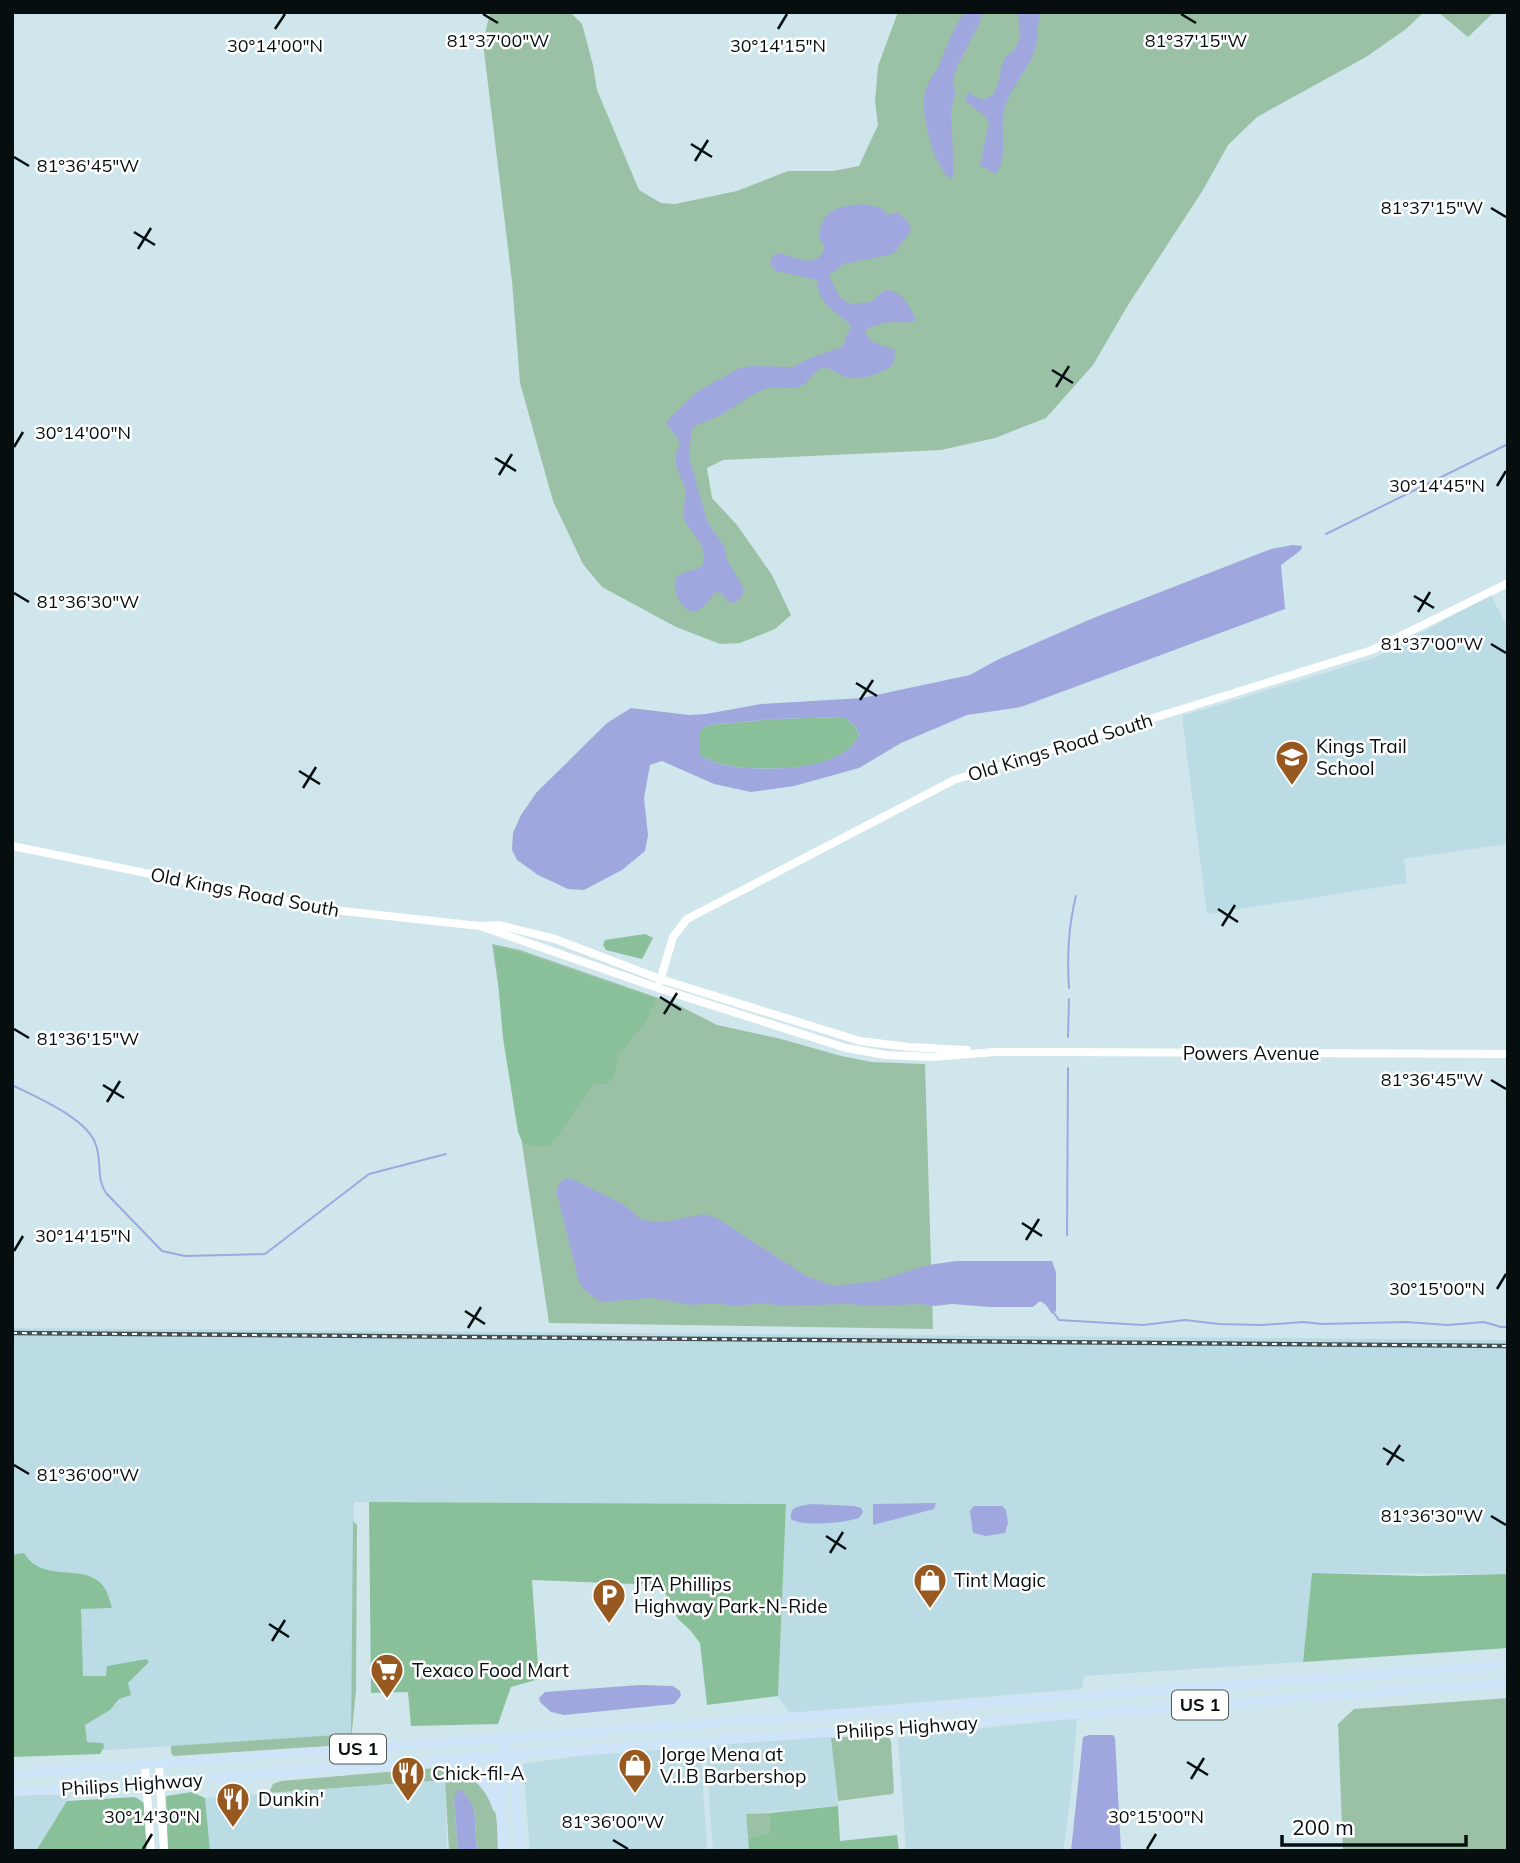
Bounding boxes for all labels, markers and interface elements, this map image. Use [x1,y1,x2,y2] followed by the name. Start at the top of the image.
[447,29,549,52] text: 81°37'00"W
[1145,29,1247,52] text: 81°37'15"W
[227,34,323,57] text: 30°14'00"N
[730,34,826,57] text: 30°14'15"N
[37,154,139,177] text: 81°36'45"W
[1381,196,1483,219] text: 81°37'15"W
[35,421,131,444] text: 30°14'00"N
[1389,474,1485,497] text: 30°14'45"N
[37,590,139,613] text: 81°36'30"W
[1381,632,1483,655] text: 81°37'00"W
[965,707,1155,787] street label: Old Kings Road South
[1316,734,1407,780] place label: Kings Trail School
[1273,738,1311,787] school or university icon: Kings Trail School
[148,862,342,922] street label: Old Kings Road South
[37,1027,139,1050] text: 81°36'15"W
[1183,1041,1319,1065] street label: Powers Avenue
[1381,1068,1483,1091] text: 81°36'45"W
[35,1224,131,1247] text: 30°14'15"N
[1389,1277,1485,1300] text: 30°15'00"N
[37,1463,139,1486] text: 81°36'00"W
[1381,1504,1483,1527] text: 81°36'30"W
[911,1561,949,1610] shop icon: Tint Magic
[954,1568,1046,1592] place label: Tint Magic
[634,1572,828,1618] place label: JTA Phillips Highway Park-N-Ride
[590,1576,628,1625] parking icon: JTA Phillips Highway Park-N-Ride
[368,1651,406,1700] supermarket icon: Texaco Food Mart
[412,1658,569,1682] place label: Texaco Food Mart
[1172,1690,1228,1720] road number: US 1
[835,1710,979,1744] street label: Philips Highway
[330,1734,386,1764] road number: US 1
[660,1742,806,1788] place label: Jorge Mena at V.I.B Barbershop
[616,1746,654,1795] shop icon: Jorge Mena at V.I.B Barbershop
[389,1754,427,1803] restaurant icon: Chick-fil-A
[432,1761,525,1785] place label: Chick-fil-A
[60,1767,204,1801] street label: Philips Highway
[214,1780,252,1829] restaurant icon: Dunkin'
[258,1787,324,1811] place label: Dunkin'
[1282,1804,1466,1848] scale bar
[104,1805,200,1828] text: 30°14'30"N
[1108,1805,1204,1828] text: 30°15'00"N
[562,1810,664,1833] text: 81°36'00"W
[1292,1814,1354,1840] text: 200 m

